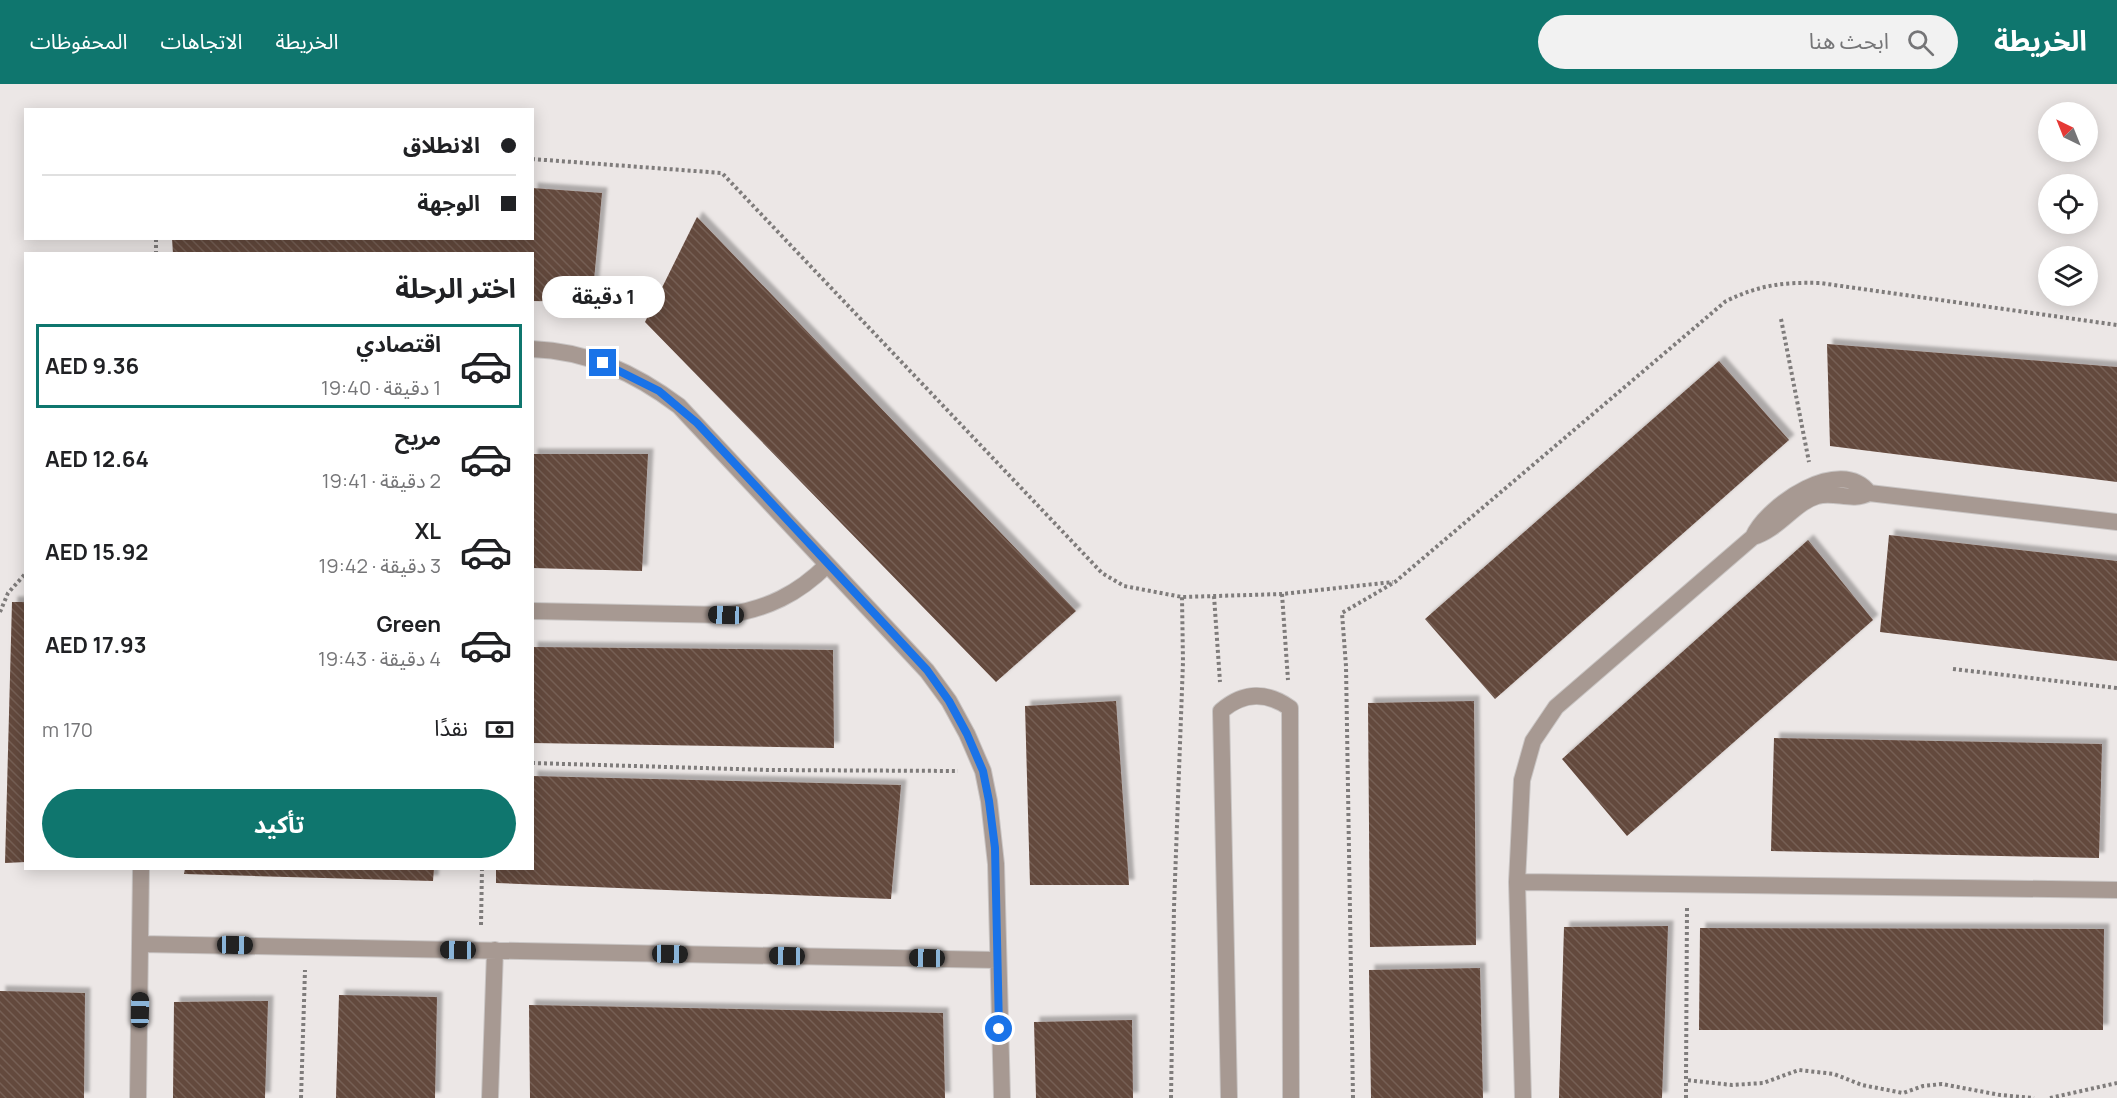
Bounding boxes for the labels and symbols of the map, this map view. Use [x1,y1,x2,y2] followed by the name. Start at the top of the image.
[2038,102,2098,162] north arrow
[542,276,664,318] callout: 1 دقيقة
[589,349,616,376] route end
[708,605,744,625] car
[217,936,253,954] car
[440,941,476,959] car
[652,945,688,963] car
[769,947,805,965] car
[909,949,945,967] car
[131,992,149,1028] car
[985,1015,1012,1042] route start

